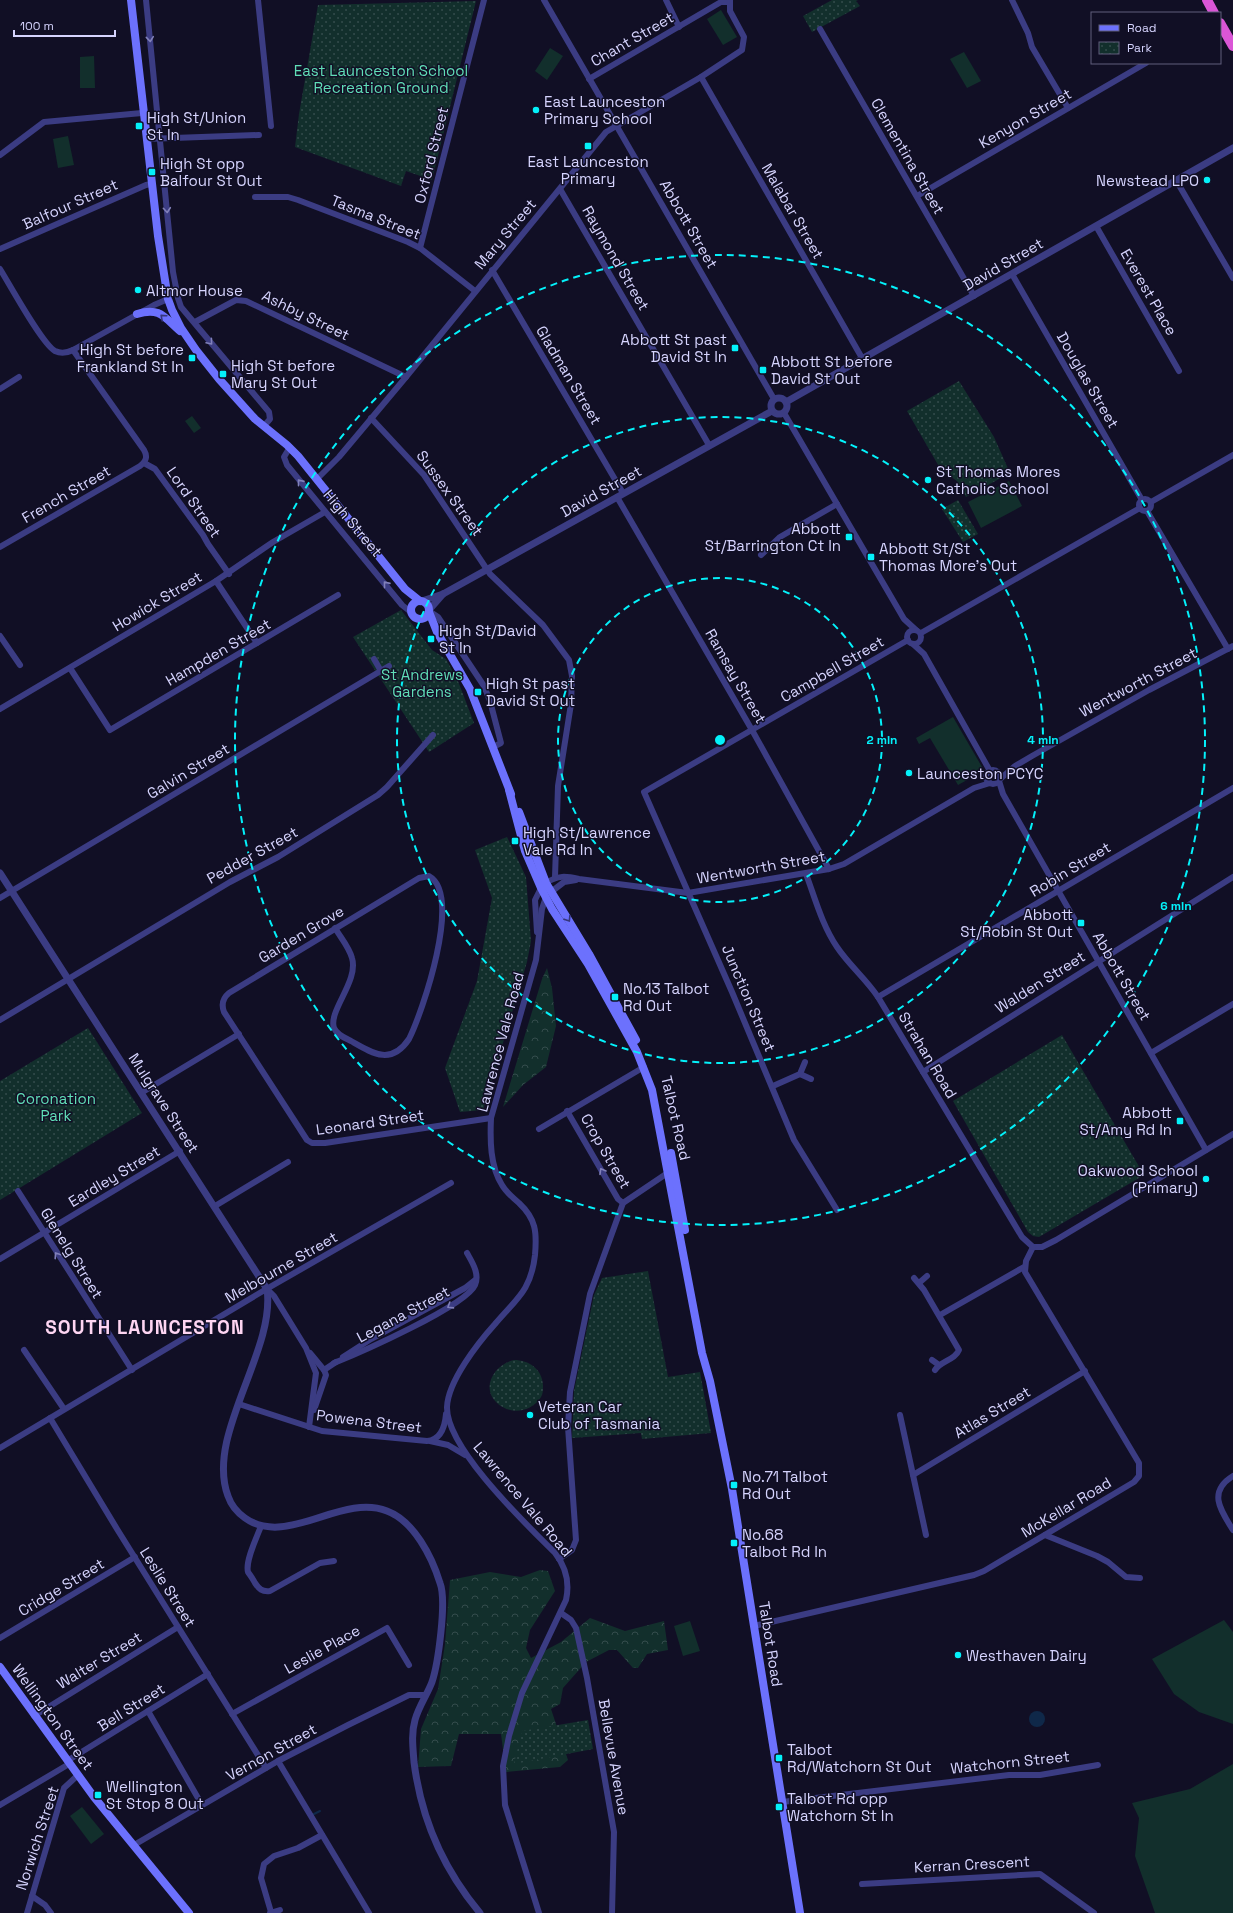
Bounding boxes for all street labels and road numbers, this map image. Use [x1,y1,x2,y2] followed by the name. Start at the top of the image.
[587,7,677,70] street label: Chant Street
[975,84,1075,152] street label: Kenyon Street
[867,95,949,218] street label: Clementina Street
[410,104,452,205] street label: Oxford Street
[758,160,828,262] street label: Malabar Street
[19,174,121,233] street label: Balfour Street
[656,176,722,272] street label: Abbott Street
[328,190,424,244] street label: Tasma Street
[470,195,540,273] street label: Mary Street
[578,202,654,314] street label: Raymond Street
[960,233,1046,295] street label: David Street
[1117,245,1181,339] street label: Everest Place
[259,286,353,344] street label: Ashby Street
[532,322,606,428] street label: Gladman Street
[1053,329,1123,432] street label: Douglas Street
[413,446,487,540] street label: Sussex Street
[18,461,114,527] street label: French Street
[557,461,645,521] street label: David Street
[163,463,225,541] street label: Lord Street
[319,485,387,561] street label: High Street
[109,567,205,635] street label: Howick Street
[162,614,274,690] street label: Hampden Street
[701,625,771,727] street label: Ramsay Street
[777,632,887,706] street label: Campbell Street
[1076,643,1200,721] street label: Wentworth Street
[143,739,233,803] street label: Galvin Street
[203,822,301,888] street label: Pedder Street
[1026,837,1114,901] street label: Robin Street
[695,846,827,888] street label: Wentworth Street
[255,901,347,967] street label: Garden Grove
[1089,928,1155,1024] street label: Abbott Street
[718,942,780,1054] street label: Junction Street
[991,947,1089,1017] street label: Walden Street
[472,970,528,1114] street label: Lawrence Vale Road
[895,1008,961,1102] street label: Strahan Road
[125,1049,203,1157] street label: Mulgrave Street
[657,1074,695,1162] street label: Talbot Road
[315,1105,425,1139] street label: Leonard Street
[577,1110,635,1192] street label: Crop Street
[65,1141,163,1211] street label: Eardley Street
[37,1204,108,1302] street label: Glenelg Street
[221,1227,341,1307] street label: Melbourne Street
[353,1281,453,1347] street label: Legana Street
[950,1382,1034,1442] street label: Atlas Street
[315,1405,423,1437] street label: Powena Street
[469,1438,577,1560] street label: Lawrence Vale Road
[1017,1473,1115,1541] street label: McKellar Road
[136,1543,200,1631] street label: Leslie Street
[15,1554,107,1620] street label: Cridge Street
[755,1600,787,1688] street label: Talbot Road
[281,1620,363,1678] street label: Leslie Place
[53,1627,145,1693] street label: Walter Street
[8,1660,98,1774] street label: Wellington Street
[94,1679,168,1735] street label: Bell Street
[594,1697,634,1817] street label: Bellevue Avenue
[222,1719,320,1785] street label: Vernon Street
[949,1746,1071,1778] street label: Watchorn Street
[11,1783,63,1893] street label: Norwich Street
[914,1851,1031,1877] street label: Kerran Crescent

